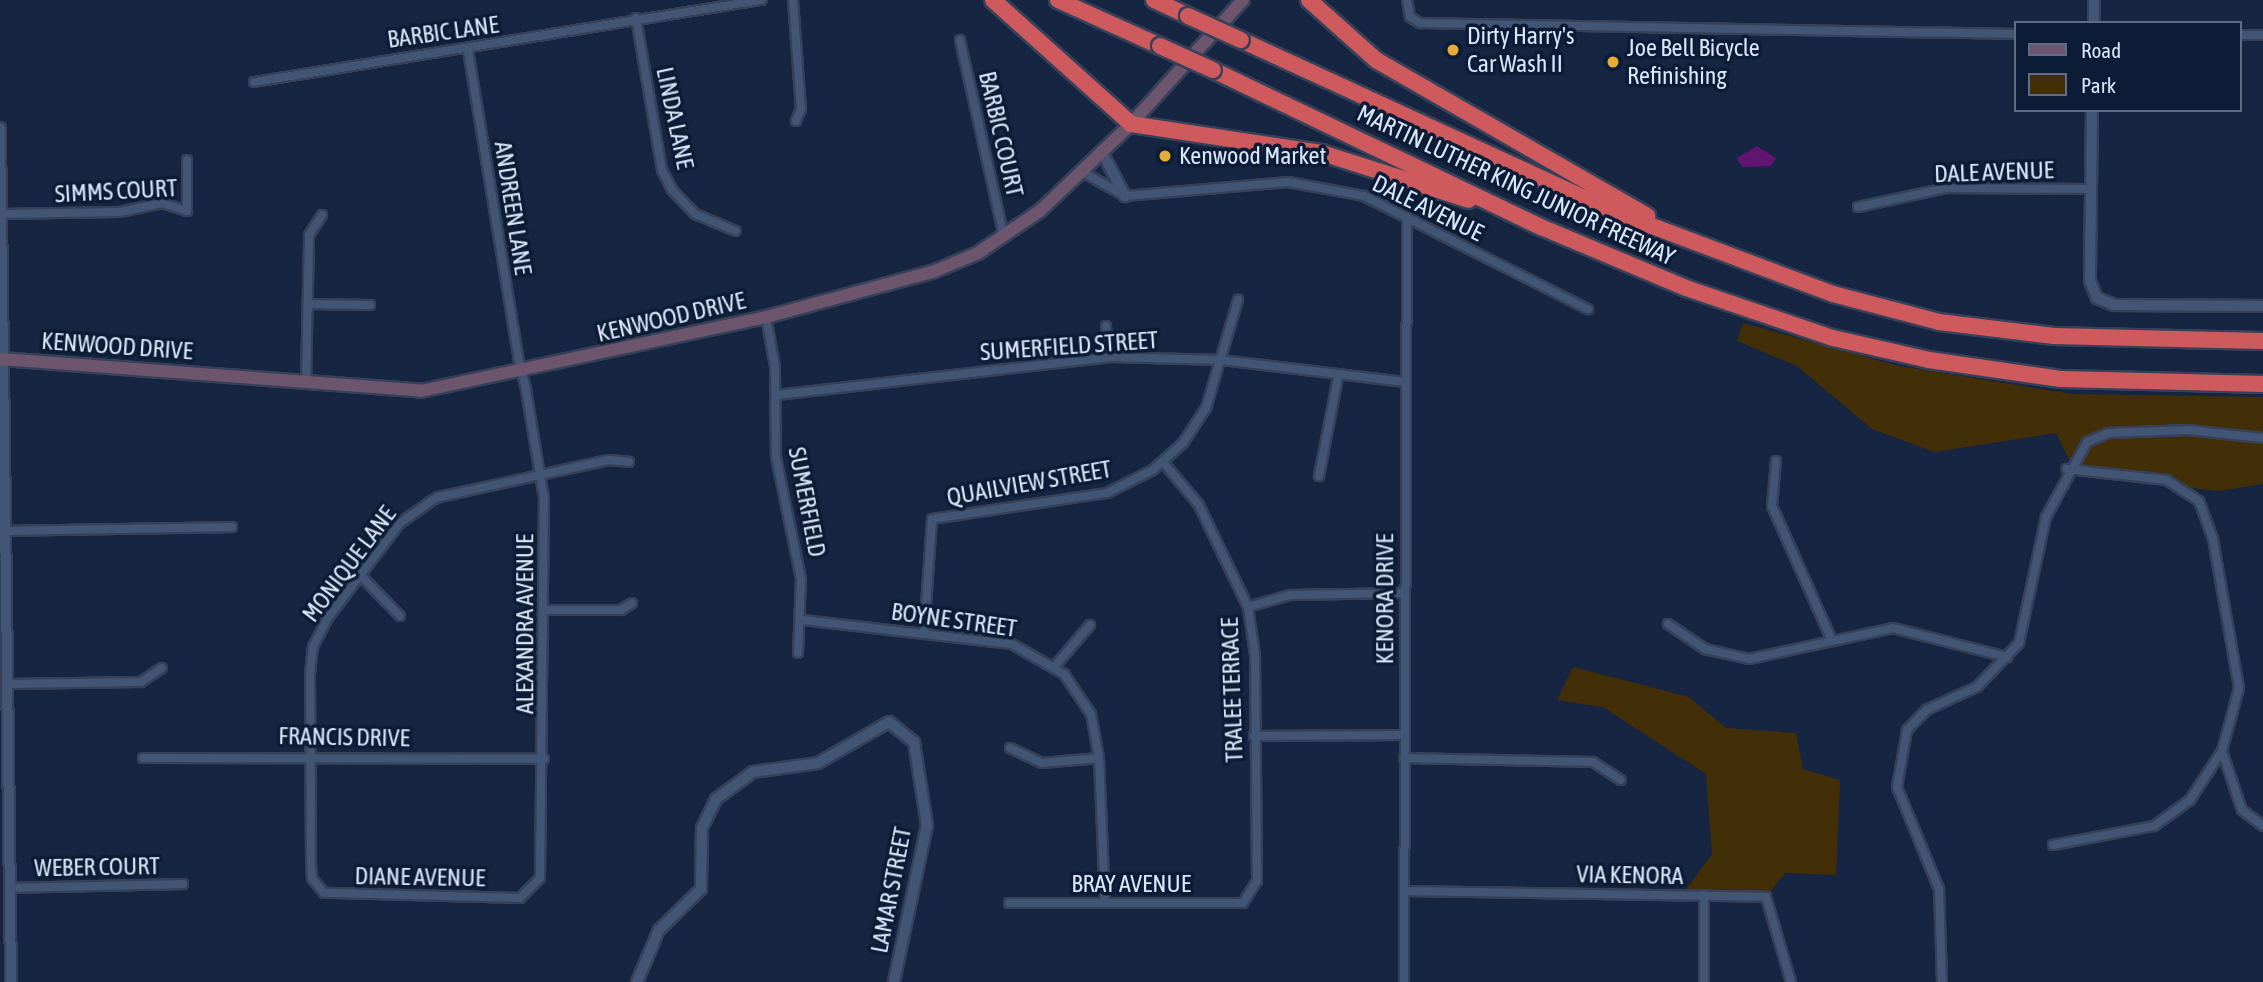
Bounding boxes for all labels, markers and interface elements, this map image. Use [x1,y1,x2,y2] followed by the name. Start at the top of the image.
[385,10,501,54] street label: BARBIC LANE
[2014,21,2242,112] legend
[1467,22,1574,78] place label: Dirty Harry's Car Wash II
[1627,34,1760,90] place label: Joe Bell Bicycle Refinishing
[2081,38,2121,62] text: Road
[1445,42,1461,58] marker: Dirty Harry's Car Wash II
[1605,54,1621,70] marker: Joe Bell Bicycle Refinishing
[650,64,700,172] street label: LINDA LANE
[973,69,1029,199] street label: BARBIC COURT
[2081,73,2116,97] text: Park
[1353,99,1679,271] street label: MARTIN LUTHER KING JUNIOR FREEWAY
[488,139,538,277] street label: ANDREEN LANE
[1179,142,1326,170] place label: Kenwood Market
[1157,148,1173,164] marker: Kenwood Market
[1934,156,2054,188] street label: DALE AVENUE
[1368,169,1488,247] street label: DALE AVENUE
[54,173,178,209] street label: SIMMS COURT
[594,286,748,348] street label: KENWOOD DRIVE
[979,325,1159,367] street label: SUMERFIELD STREET
[40,326,194,366] street label: KENWOOD DRIVE
[782,445,832,559] street label: SUMERFIELD
[945,454,1113,512] street label: QUAILVIEW STREET
[296,500,402,628] street label: MONIQUE LANE
[511,534,539,714] street label: ALEXANDRA AVENUE
[1371,534,1399,664] street label: KENORA DRIVE
[889,597,1019,643] street label: BOYNE STREET
[1215,617,1249,763] street label: TRALEE TERRACE
[278,721,410,753] street label: FRANCIS DRIVE
[865,825,917,955] street label: LAMAR STREET
[34,852,160,882] street label: WEBER COURT
[1576,860,1684,890] street label: VIA KENORA
[354,861,486,893] street label: DIANE AVENUE
[1071,870,1191,898] street label: BRAY AVENUE

